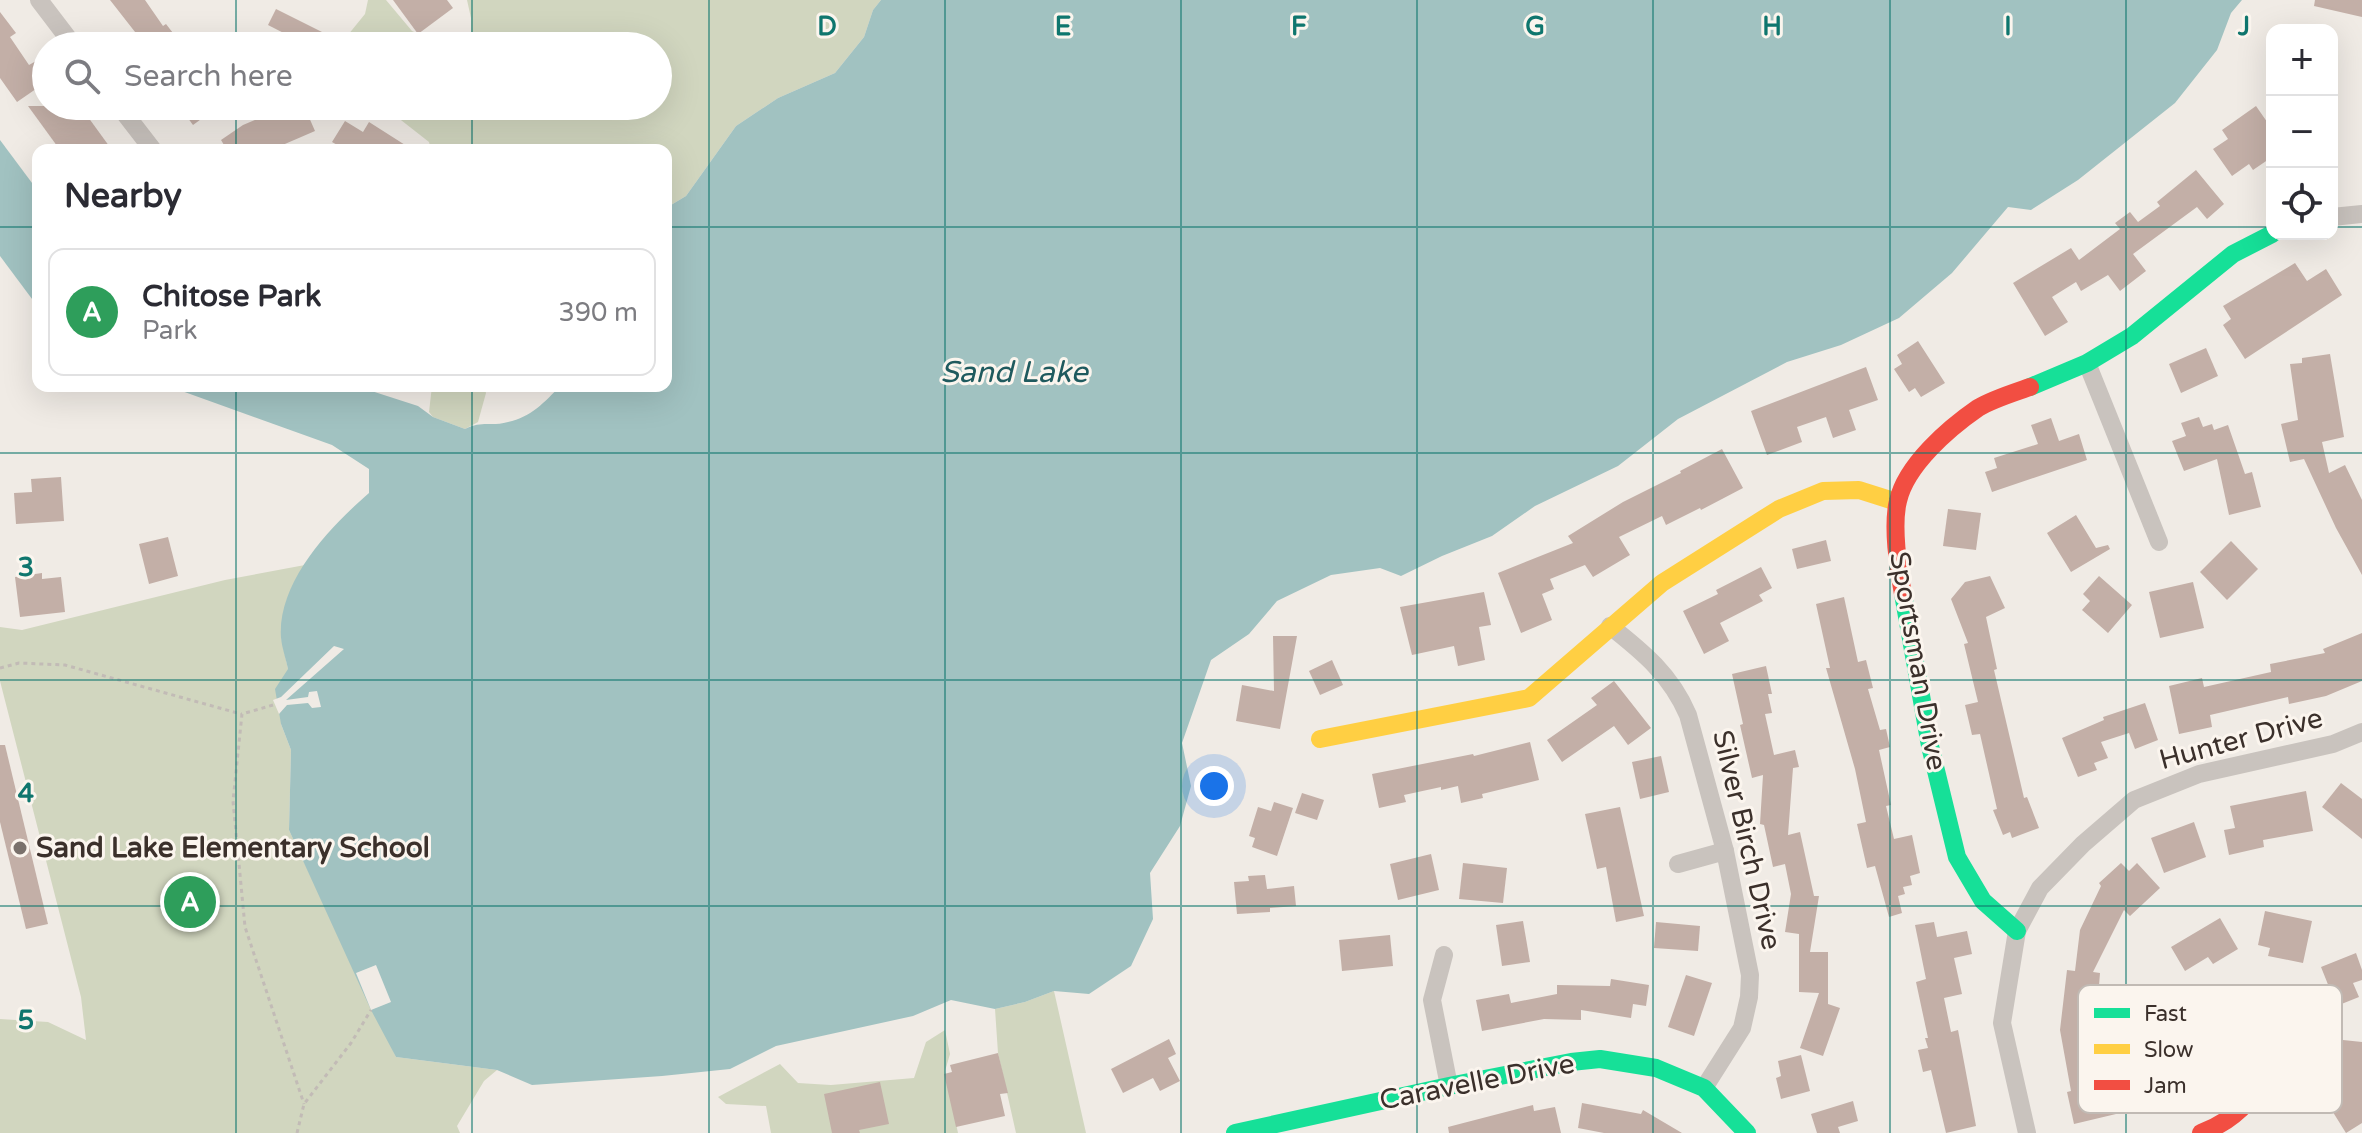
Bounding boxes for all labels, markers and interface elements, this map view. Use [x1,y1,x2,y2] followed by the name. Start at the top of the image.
[817,11,837,42] text: D
[1055,11,1071,42] text: E
[1291,11,1307,42] text: F
[1525,11,1545,42] text: G
[1762,11,1782,42] text: H
[2004,11,2012,42] text: I
[2237,11,2250,42] text: J
[2266,24,2338,240] map controls
[2266,24,2338,96] button: +
[32,32,672,120] search box
[60,54,104,98] icon: search
[124,58,293,95] text: Search here
[2266,96,2338,168] button: −
[2266,168,2338,240] button: locate
[64,176,182,217] text: Nearby
[142,278,321,315] text: Chitose Park
[82,297,102,328] text: A
[558,297,638,328] text: 390 m
[142,315,198,346] text: Park
[940,354,1090,391] water label: Sand Lake
[1882,549,1954,773] street label: Sportsman Drive
[18,552,34,583] text: 3
[2156,701,2326,777] street label: Hunter Drive
[1705,727,1789,953] street label: Silver Birch Drive
[1194,766,1234,806] your location
[18,778,34,809] text: 4
[36,831,430,865] place label: Sand Lake Elementary School
[11,839,29,857] marker: Sand Lake Elementary School
[164,872,216,932] pin: A
[2078,985,2342,1113] legend
[2144,1001,2187,1027] text: Fast
[18,1005,34,1036] text: 5
[2144,1037,2194,1063] text: Slow
[1377,1046,1577,1118] street label: Caravelle Drive
[2144,1073,2187,1099] text: Jam

